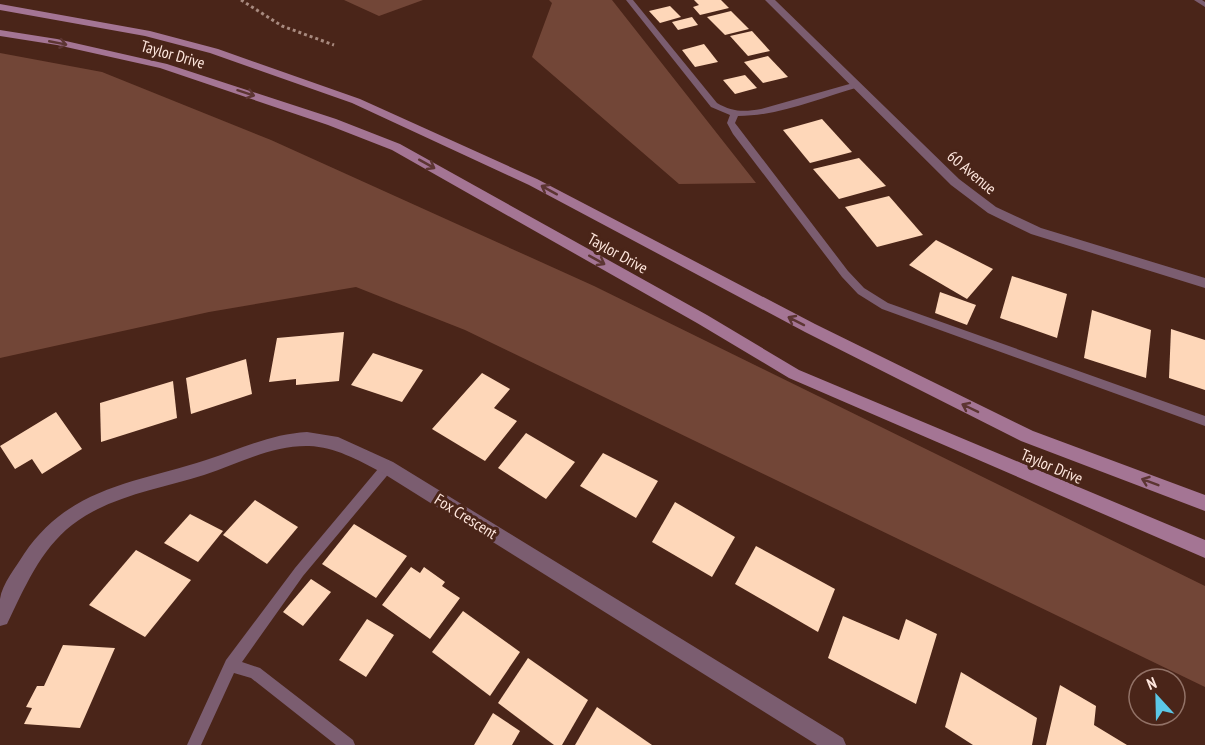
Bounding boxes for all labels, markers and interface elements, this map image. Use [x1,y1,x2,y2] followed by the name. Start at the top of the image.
[139,35,207,73] street label: Taylor Drive
[47,38,67,49] one-way arrow
[236,88,255,99] one-way arrow
[943,146,1001,198] street label: 60 Avenue
[418,158,435,170] one-way arrow
[541,184,558,196] one-way arrow
[584,228,652,278] street label: Taylor Drive
[588,254,605,266] one-way arrow
[788,315,805,327] one-way arrow
[962,401,980,413] one-way arrow
[1018,444,1086,488] street label: Taylor Drive
[1141,476,1160,487] one-way arrow
[431,489,501,543] street label: Fox Crescent
[1127,667,1187,727] north arrow
[1144,672,1159,694] text: N

